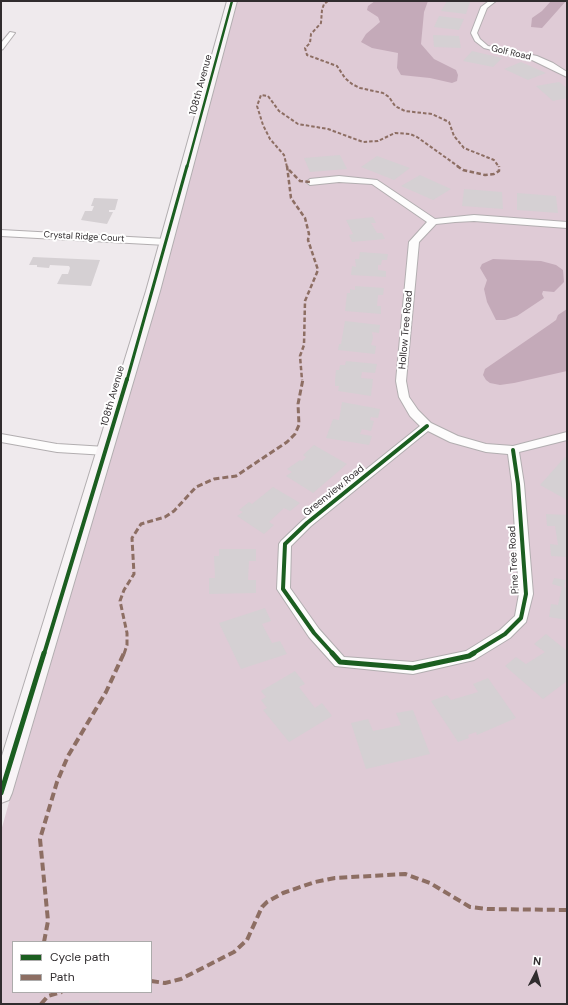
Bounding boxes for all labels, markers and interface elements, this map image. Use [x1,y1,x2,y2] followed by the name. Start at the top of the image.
[490,43,532,63] street label: Golf Road
[187,53,215,117] street label: 108th Avenue
[43,229,125,245] street label: Crystal Ridge Court
[397,290,415,370] street label: Hollow Tree Road
[99,364,127,428] street label: 108th Avenue
[301,463,367,519] street label: Greenview Road
[506,526,522,594] street label: Pine Tree Road
[12,941,152,993] legend
[50,949,110,965] text: Cycle path
[516,953,556,993] north arrow
[533,954,542,968] text: N
[50,969,75,985] text: Path

